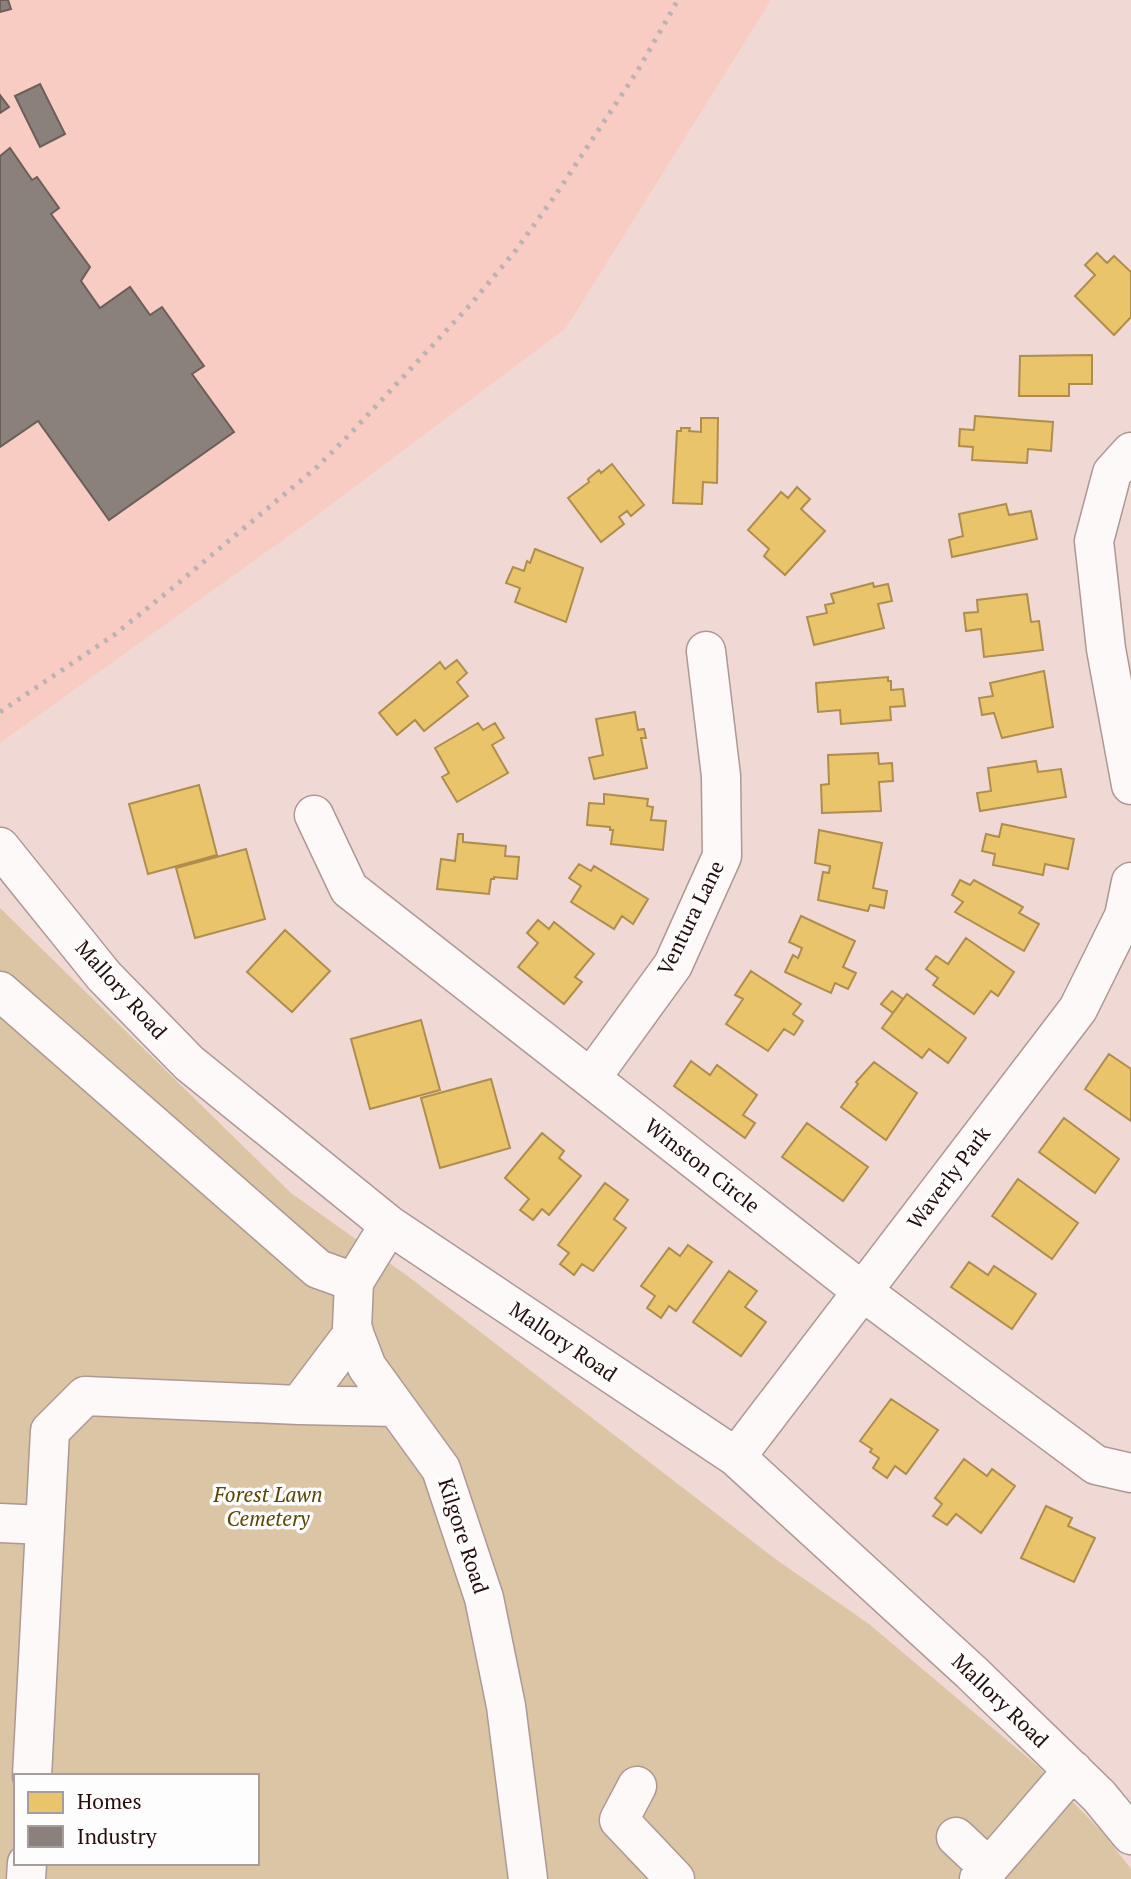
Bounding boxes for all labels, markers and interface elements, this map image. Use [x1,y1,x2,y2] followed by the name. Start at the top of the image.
[650,856,730,980] street label: Ventura Lane
[70,934,174,1045] street label: Mallory Road
[639,1111,766,1219] street label: Winston Circle
[900,1120,996,1234] street label: Waverly Park
[504,1295,623,1388] street label: Mallory Road
[432,1475,496,1597] street label: Kilgore Road
[212,1480,323,1532] park label: Forest Lawn Cemetery
[946,1647,1055,1754] street label: Mallory Road
[14,1774,259,1865] legend
[77,1787,142,1815] text: Homes
[77,1822,157,1850] text: Industry

